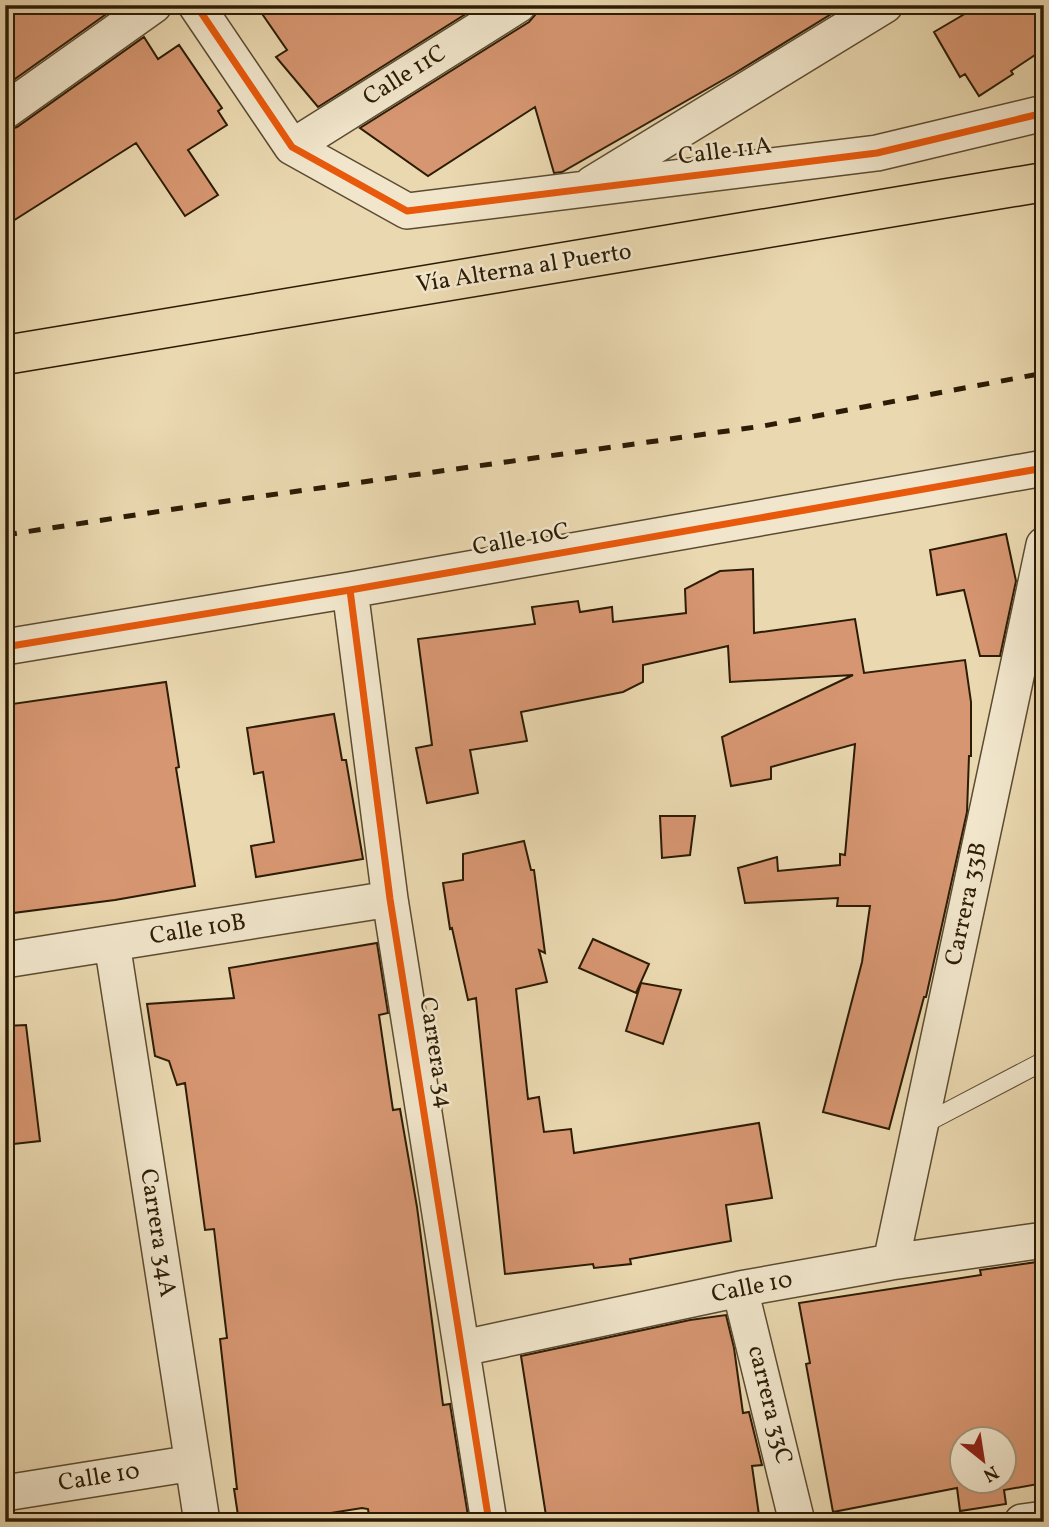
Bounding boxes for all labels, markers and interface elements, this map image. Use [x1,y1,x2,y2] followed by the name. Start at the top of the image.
[357,37,453,115] street label: Calle 11C
[676,129,774,175] street label: Calle 11A
[414,235,634,303] street label: Vía Alterna al Puerto
[470,515,572,565] street label: Calle 10C
[937,839,997,969] street label: Carrera 33B
[148,906,248,954] street label: Calle 10B
[409,995,461,1111] street label: Carrera 34
[130,1166,184,1300] street label: Carrera 34A
[709,1263,795,1313] street label: Calle 10
[738,1342,800,1468] street label: carrera 33C
[948,1426,1018,1496] north arrow
[56,1455,142,1501] street label: Calle 10
[978,1458,1003,1488] text: N

